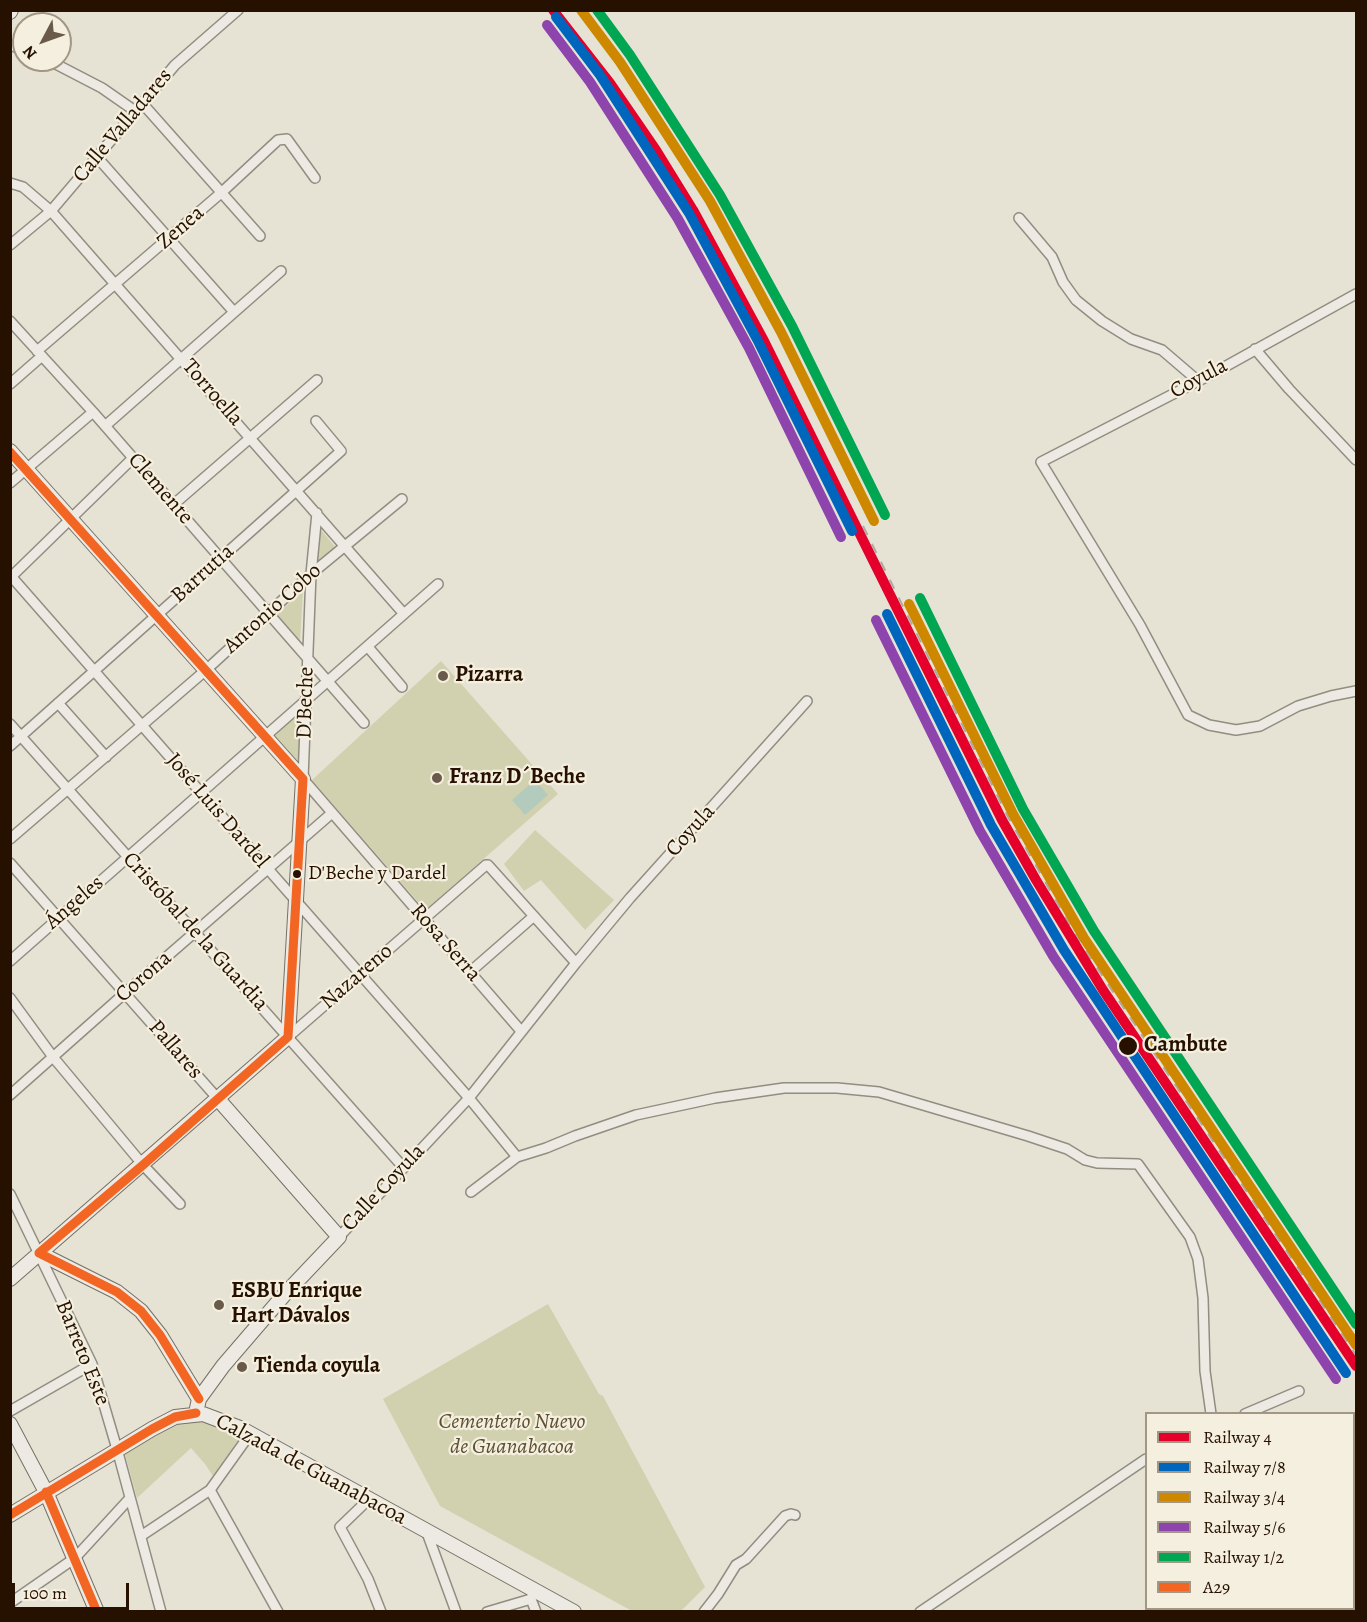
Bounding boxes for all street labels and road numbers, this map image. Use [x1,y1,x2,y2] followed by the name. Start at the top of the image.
[68,64,178,188] street label: Calle Valladares
[152,200,210,256] street label: Zenea
[1166,353,1232,405] street label: Coyula
[176,354,248,432] street label: Torroella
[122,448,198,530] street label: Clemente
[166,539,240,609] street label: Barrutia
[219,558,327,660] street label: Antonio Cobo
[292,666,320,740] street label: D'Beche
[160,748,274,874] street label: José Luis Dardel
[661,799,721,863] street label: Coyula
[117,847,273,1017] street label: Cristóbal de la Guardia
[40,870,110,936] street label: Ángeles
[404,898,486,988] street label: Rosa Serra
[315,938,399,1016] street label: Nazareno
[111,945,177,1009] street label: Corona
[142,1015,208,1085] street label: Pallares
[337,1139,431,1237] street label: Calle Coyula
[49,1296,115,1410] street label: Barreto Este
[211,1408,411,1532] street label: Calzada de Guanabacoa

